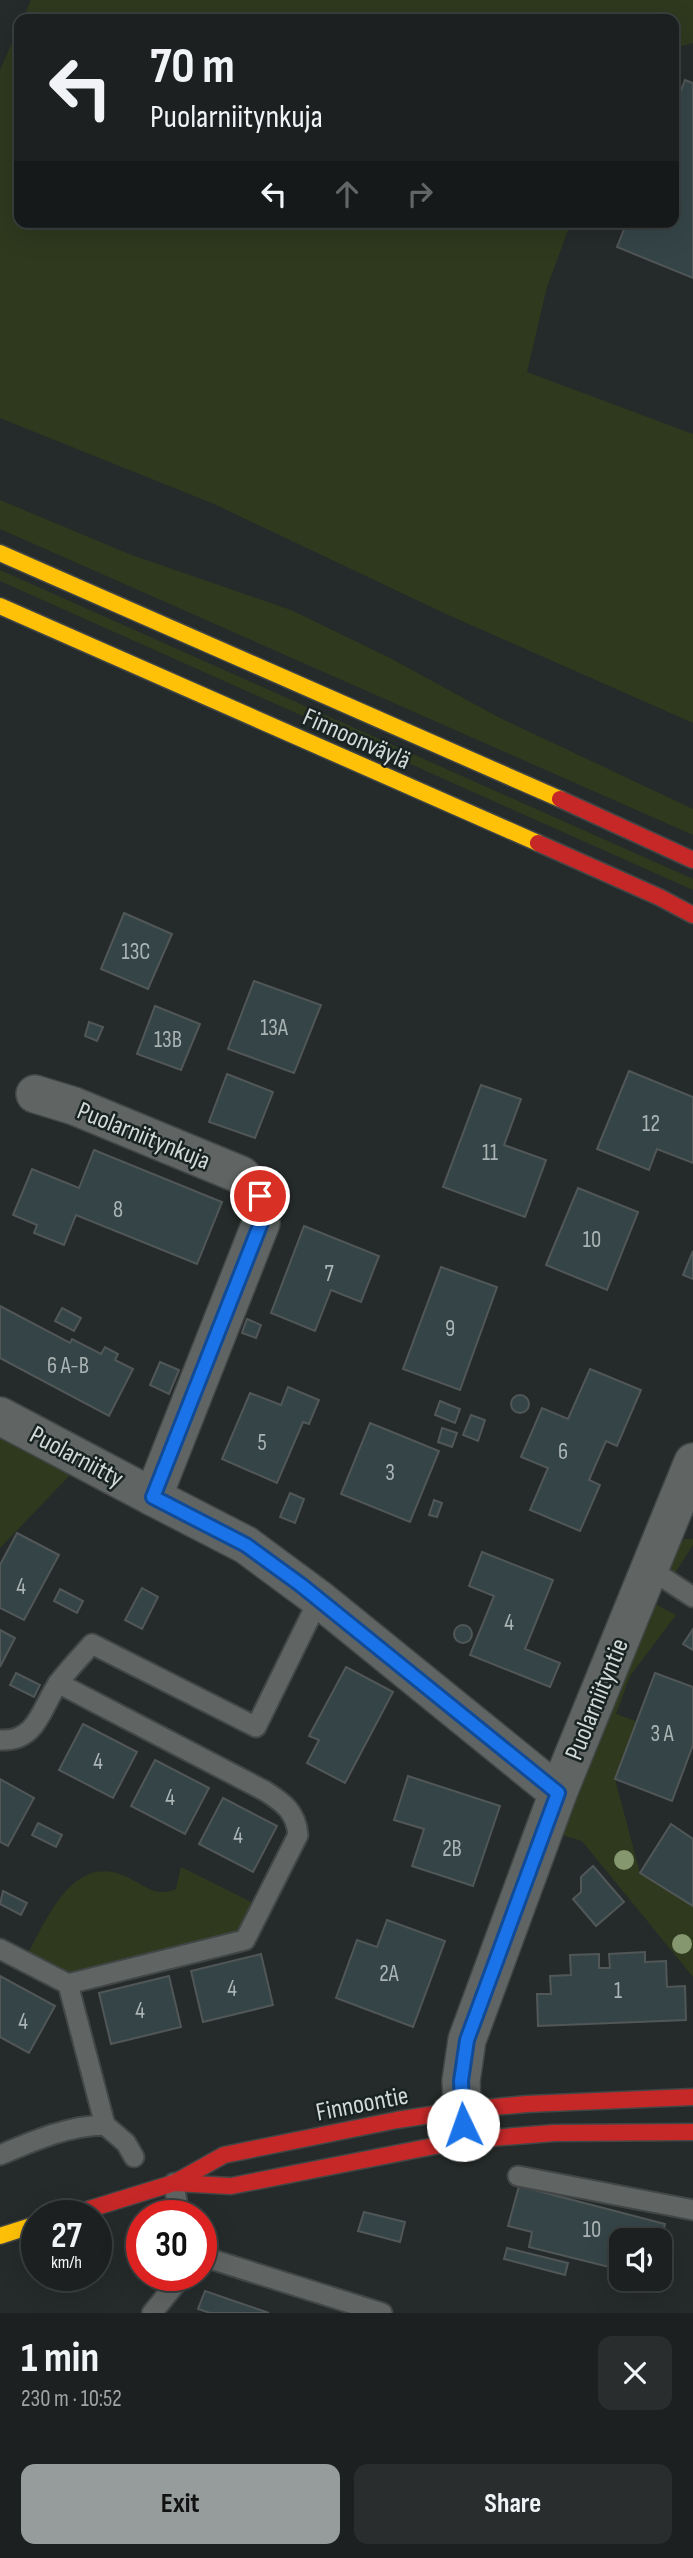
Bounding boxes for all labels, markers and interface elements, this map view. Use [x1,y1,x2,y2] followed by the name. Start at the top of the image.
[150,38,235,97] text: 70 m
[35,42,126,133] icon: left
[150,98,323,137] text: Puolarniitynkuja
[255,175,293,213] icon: left
[328,175,366,213] icon: ahead
[401,175,439,213] icon: right
[298,702,415,777] street label: Finnoonväylä
[122,938,150,966] house number: 13C
[260,1014,288,1042] house number: 13A
[154,1026,182,1054] house number: 13B
[73,1096,214,1177] street label: Puolarniitynkuja
[642,1110,660,1138] house number: 12
[482,1139,498,1167] house number: 11
[230,1166,290,1226] pin
[241,1177,279,1215] icon: arrive
[113,1196,123,1224] house number: 8
[583,1226,601,1254] house number: 10
[324,1260,334,1288] house number: 7
[445,1315,455,1343] house number: 9
[47,1352,89,1380] house number: 6 A-B
[24,1420,128,1495] street label: Puolarniitty
[257,1429,267,1457] house number: 5
[558,1438,568,1466] house number: 6
[385,1459,395,1487] house number: 3
[16,1573,26,1601] house number: 4
[504,1609,514,1637] house number: 4
[559,1634,636,1765] street label: Puolarniityntie
[650,1720,674,1748] house number: 3 A
[93,1748,103,1776] house number: 4
[165,1784,175,1812] house number: 4
[233,1822,243,1850] house number: 4
[442,1835,462,1863] house number: 2B
[379,1960,399,1988] house number: 2A
[227,1975,237,2003] house number: 4
[614,1977,622,2005] house number: 1
[135,1997,145,2025] house number: 4
[18,2008,28,2036] house number: 4
[313,2080,411,2129] street label: Finnoontie
[426,2088,500,2162] position arrow
[126,2200,217,2291] speed limit sign: 30
[51,2215,82,2258] text: 27
[583,2216,601,2244] house number: 10
[609,2228,672,2291] map controls
[609,2228,672,2291] button: sound
[51,2252,82,2273] text: km/h
[21,2333,99,2384] text: 1 min
[598,2336,672,2410] button: close
[21,2385,122,2413] text: 230 m · 10:52
[21,2464,340,2544] button: Exit
[354,2464,672,2544] button: Share

